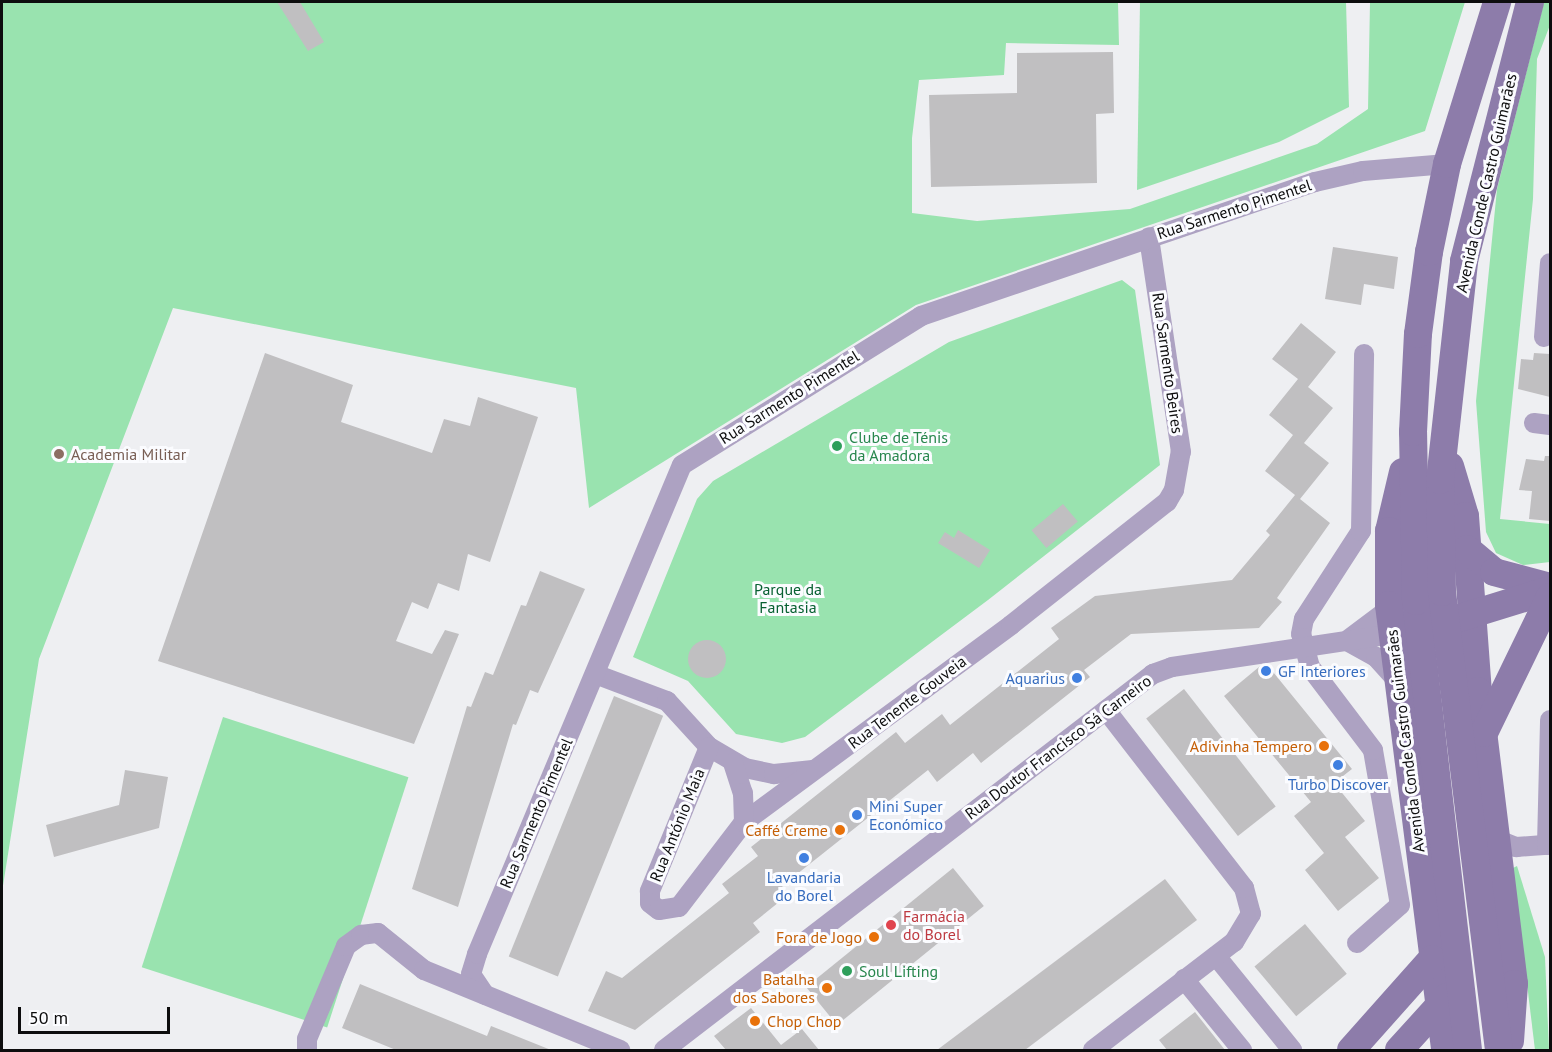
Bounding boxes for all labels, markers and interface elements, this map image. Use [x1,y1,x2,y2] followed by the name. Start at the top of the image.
[1451,72,1521,294] street label: Avenida Conde Castro Guimarães
[1154,175,1314,243] street label: Rua Sarmento Pimentel
[1149,291,1187,435] street label: Rua Sarmento Beires
[716,346,862,448] street label: Rua Sarmento Pimentel
[849,427,949,465] place label: Clube de Ténis da Amadora
[830,439,844,453] marker: Clube de Ténis da Amadora
[71,444,186,464] place label: Academia Militar
[52,447,66,461] marker: Academia Militar
[754,579,822,617] park label: Parque da Fantasia
[1382,628,1428,854] street label: Avenida Conde Castro Guimarães
[844,651,970,753] street label: Rua Tenente Gouveia
[1278,661,1366,681] place label: GF Interiores
[1259,664,1273,678] marker: GF Interiores
[1006,668,1065,688] place label: Aquarius
[961,671,1155,823] street label: Rua Doutor Francisco Sá Carneiro
[1070,671,1084,685] marker: Aquarius
[496,735,576,891] street label: Rua Sarmento Pimentel
[1189,736,1312,756] place label: Adivinha Tempero
[1317,739,1331,753] marker: Adivinha Tempero
[1331,758,1345,772] marker: Turbo Discover
[645,765,709,885] street label: Rua António Maia
[1288,774,1388,794] place label: Turbo Discover
[869,796,943,834] place label: Mini Super Económico
[850,808,864,822] marker: Mini Super Económico
[745,820,828,840] place label: Caffé Creme
[833,823,847,837] marker: Caffé Creme
[797,851,811,865] marker: Lavandaria do Borel
[767,867,841,905] place label: Lavandaria do Borel
[903,906,965,944] place label: Farmácia do Borel
[884,918,898,932] marker: Farmácia do Borel
[776,927,862,947] place label: Fora de Jogo
[867,930,881,944] marker: Fora de Jogo
[859,961,938,981] place label: Soul Lifting
[840,964,854,978] marker: Soul Lifting
[733,969,815,1007] place label: Batalha dos Sabores
[820,981,834,995] marker: Batalha dos Sabores
[21,995,172,1033] scale bar
[29,1006,68,1029] text: 50 m
[767,1011,842,1031] place label: Chop Chop
[748,1014,762,1028] marker: Chop Chop

